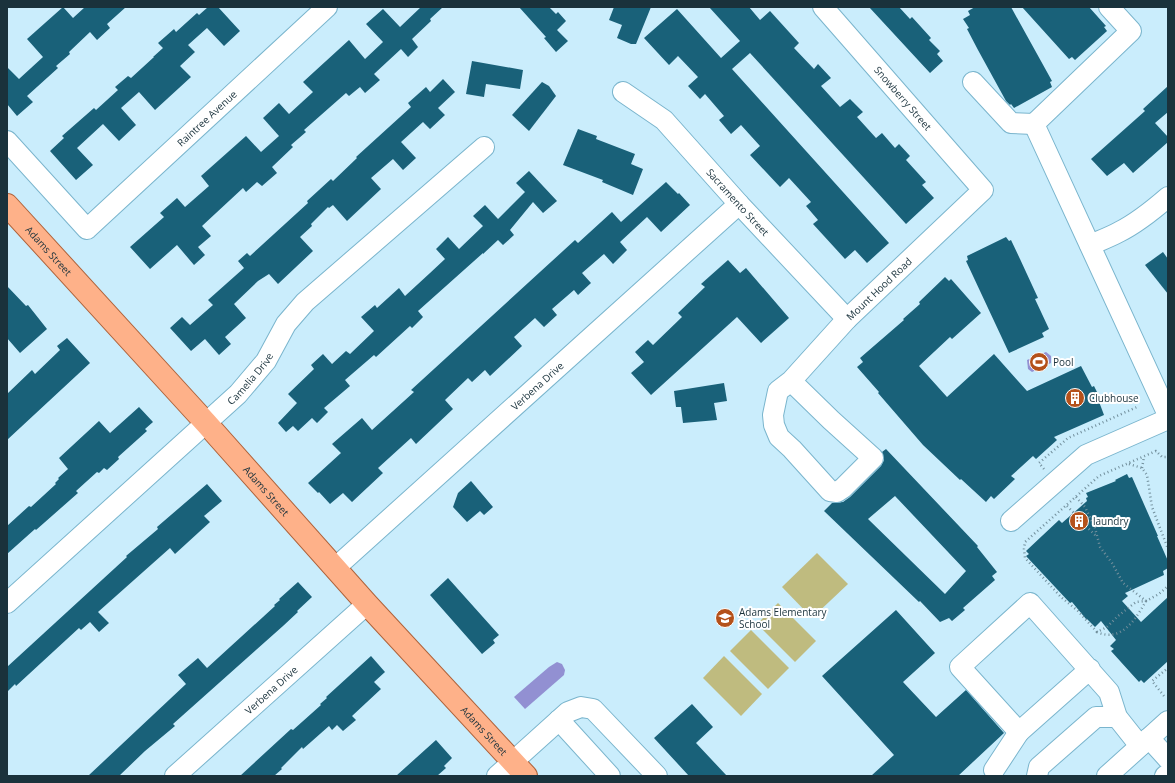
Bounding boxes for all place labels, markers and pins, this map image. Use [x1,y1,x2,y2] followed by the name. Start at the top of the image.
[1028,351,1050,373] sports icon: Pool
[1053,355,1074,369] place label: Pool
[1064,387,1086,409] building icon: Clubhouse
[1089,391,1139,405] place label: Clubhouse
[1068,510,1090,532] building icon: laundry
[1093,514,1130,528] place label: laundry
[739,605,828,631] place label: Adams Elementary School
[714,607,736,629] school or university icon: Adams Elementary School

